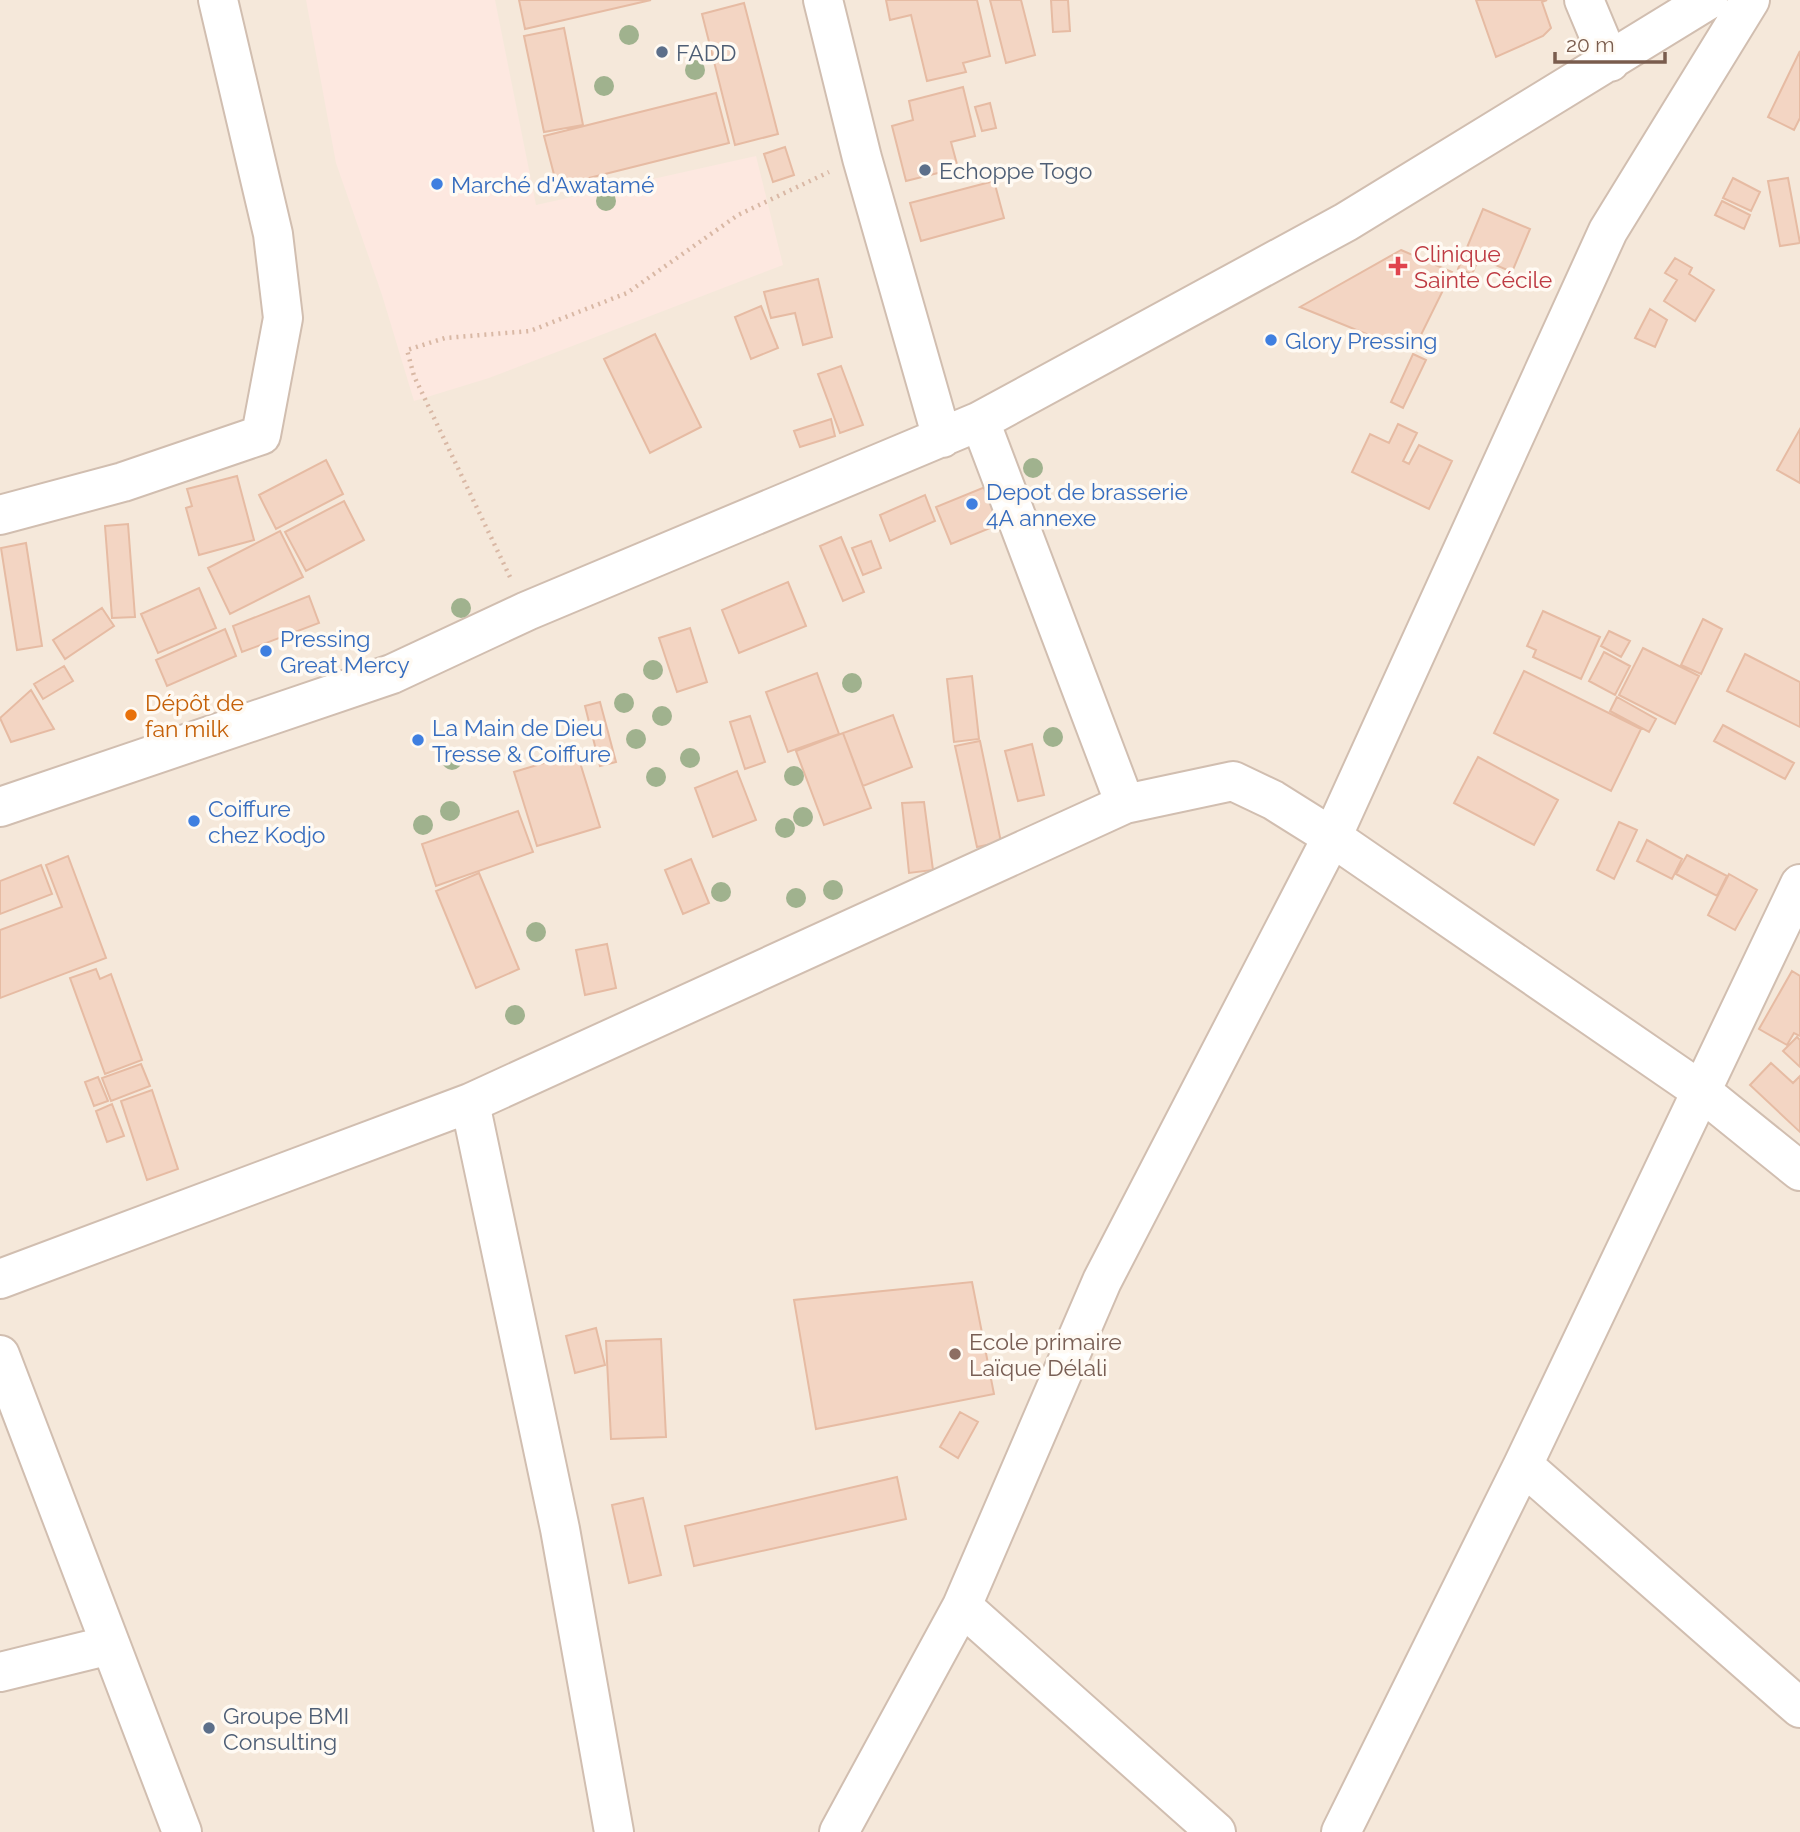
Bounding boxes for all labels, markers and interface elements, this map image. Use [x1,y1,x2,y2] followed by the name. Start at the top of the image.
[1555,21,1665,65] scale bar
[1566,32,1614,57] text: 20 m
[676,39,737,66] place label: FADD
[654,44,670,60] marker: FADD
[939,157,1093,184] place label: Echoppe Togo
[917,162,933,178] marker: Echoppe Togo
[451,171,655,198] place label: Marché d'Awatamé
[429,176,445,192] marker: Marché d'Awatamé
[1414,240,1552,293] place label: Clinique Sainte Cécile
[1388,256,1408,276] marker: Clinique Sainte Cécile
[1285,327,1438,354] place label: Glory Pressing
[1263,332,1279,348] marker: Glory Pressing
[986,478,1188,531] place label: Depot de brasserie 4A annexe
[964,496,980,512] marker: Depot de brasserie 4A annexe
[280,625,410,678] place label: Pressing Great Mercy
[258,643,274,659] marker: Pressing Great Mercy
[145,689,244,742] place label: Dépôt de fan milk
[123,707,139,723] marker: Dépôt de fan milk
[432,714,611,767] place label: La Main de Dieu Tresse & Coiffure
[410,732,426,748] marker: La Main de Dieu Tresse & Coiffure
[208,795,326,848] place label: Coiffure chez Kodjo
[186,813,202,829] marker: Coiffure chez Kodjo
[969,1328,1122,1381] place label: Ecole primaire Laïque Délali
[947,1346,963,1362] marker: Ecole primaire Laïque Délali
[223,1702,349,1755] place label: Groupe BMI Consulting
[201,1720,217,1736] marker: Groupe BMI Consulting

